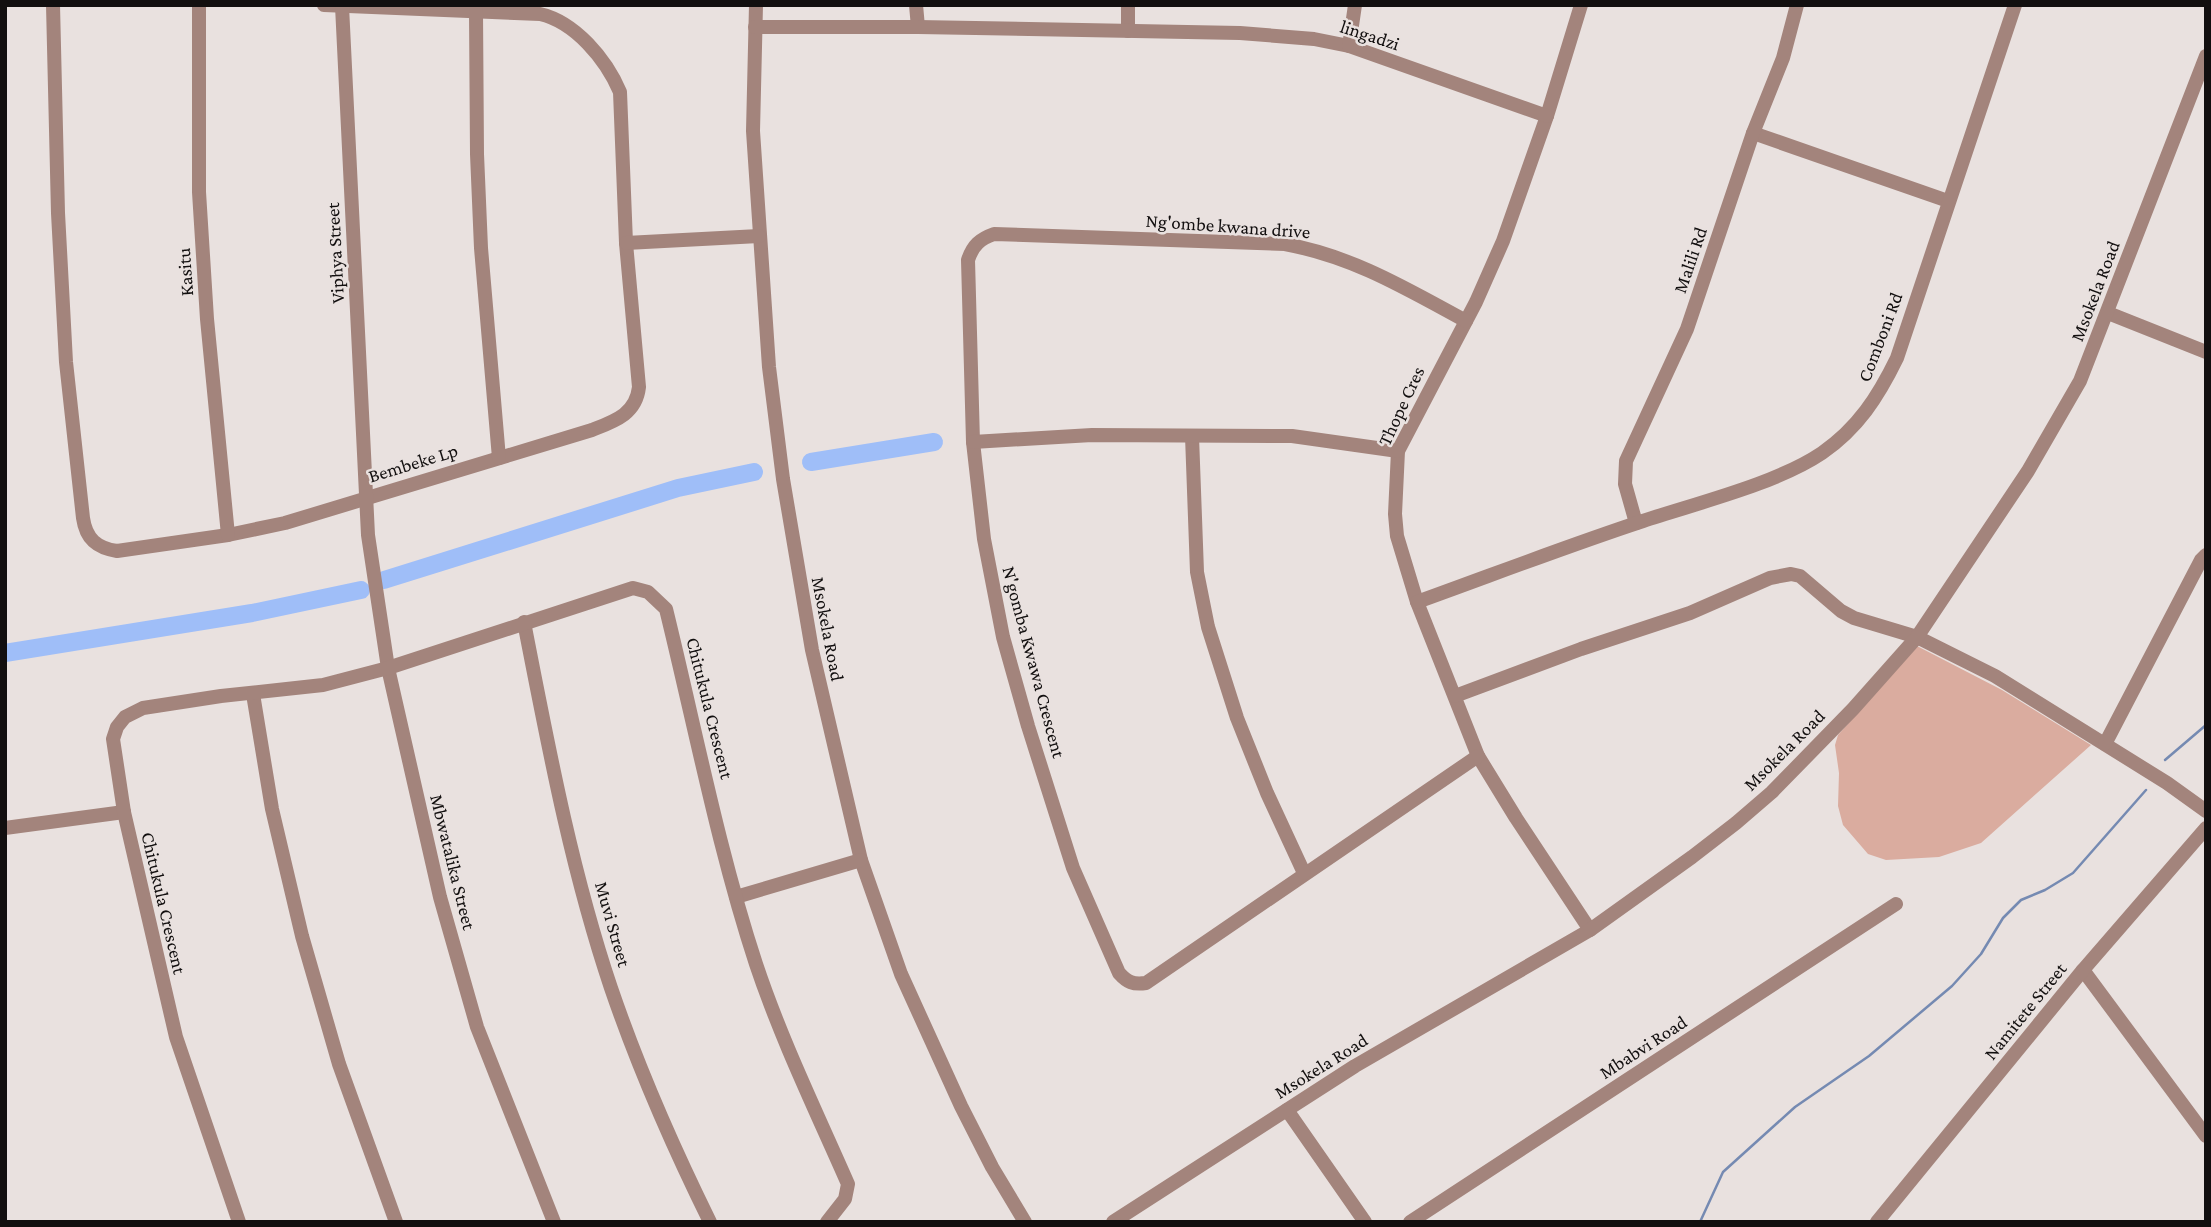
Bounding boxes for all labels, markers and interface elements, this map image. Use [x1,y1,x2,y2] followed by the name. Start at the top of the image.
[1338,16,1402,54] street label: lingadzi
[322,201,348,304] street label: Viphya Street
[1145,210,1311,242] street label: Ng'ombe kwana drive
[1669,224,1711,296] street label: Malili Rd
[2066,238,2124,344] street label: Msokela Road
[173,247,197,297] street label: Kasitu
[1853,289,1907,385] street label: Comboni Rd
[1373,363,1429,449] street label: Thope Cres
[366,439,460,487] street label: Bembeke Lp
[998,564,1070,761] street label: N'gomba Kwawa Crescent
[808,575,848,683] street label: Msokela Road
[682,635,738,782] street label: Chitukula Crescent
[1739,705,1829,795] street label: Msokela Road
[426,792,480,933] street label: Mbwatalika Street
[137,830,191,977] street label: Chitukula Crescent
[591,879,635,970] street label: Muvi Street
[1980,958,2071,1064] street label: Namitete Street
[1595,1011,1691,1083] street label: Mbabvi Road
[1271,1029,1371,1103] street label: Msokela Road

